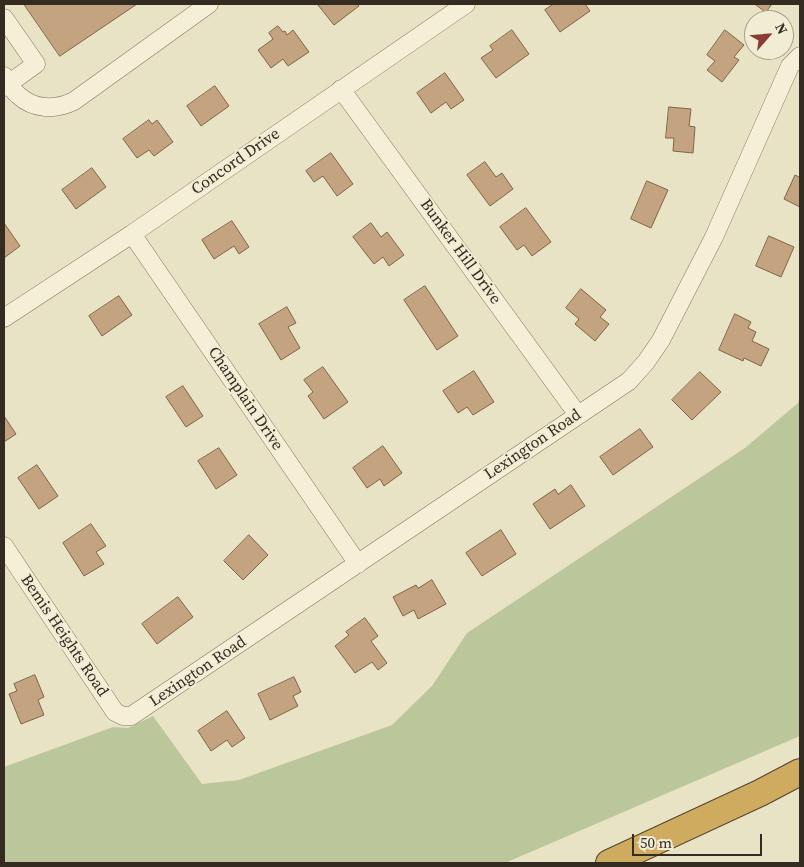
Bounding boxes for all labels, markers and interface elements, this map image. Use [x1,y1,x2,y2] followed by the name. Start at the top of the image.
[744,10,794,60] north arrow
[770,20,793,38] text: N
[188,125,284,199] street label: Concord Drive
[415,196,505,308] street label: Bunker Hill Drive
[203,344,287,454] street label: Champlain Drive
[481,406,585,484] street label: Lexington Road
[16,571,112,701] street label: Bemis Heights Road
[146,633,250,711] street label: Lexington Road
[634,824,764,856] scale bar
[640,832,672,853] text: 50 m

